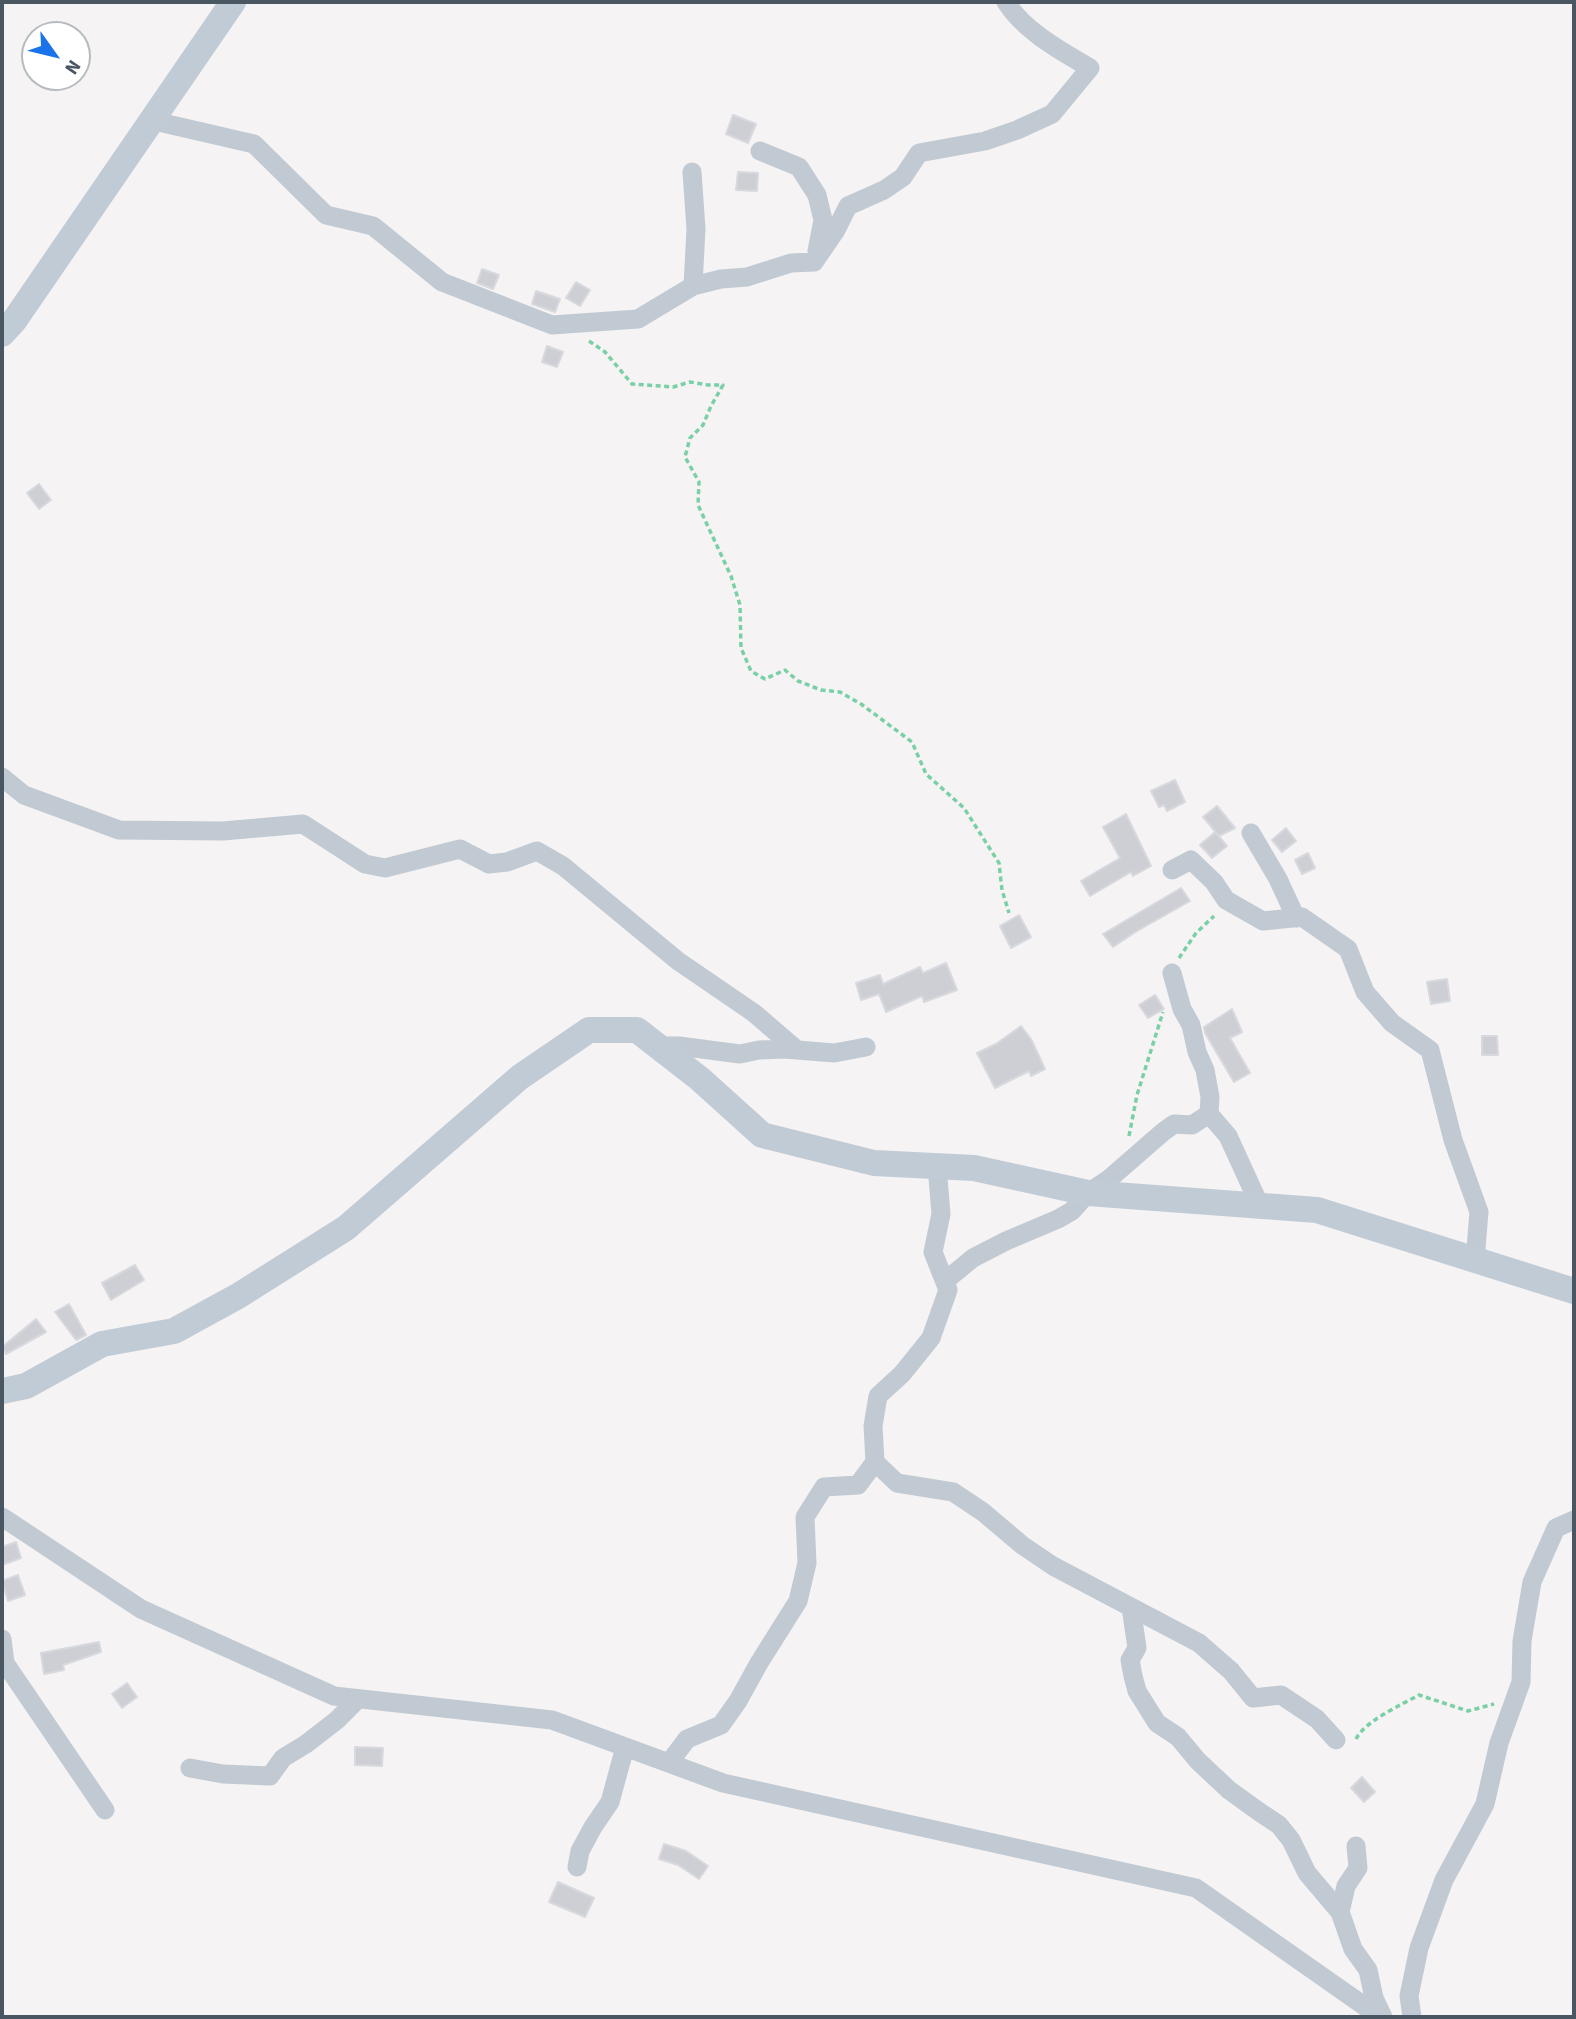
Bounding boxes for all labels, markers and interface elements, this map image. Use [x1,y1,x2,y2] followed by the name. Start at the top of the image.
[21,21,91,91] north arrow
[57,54,87,80] text: N

